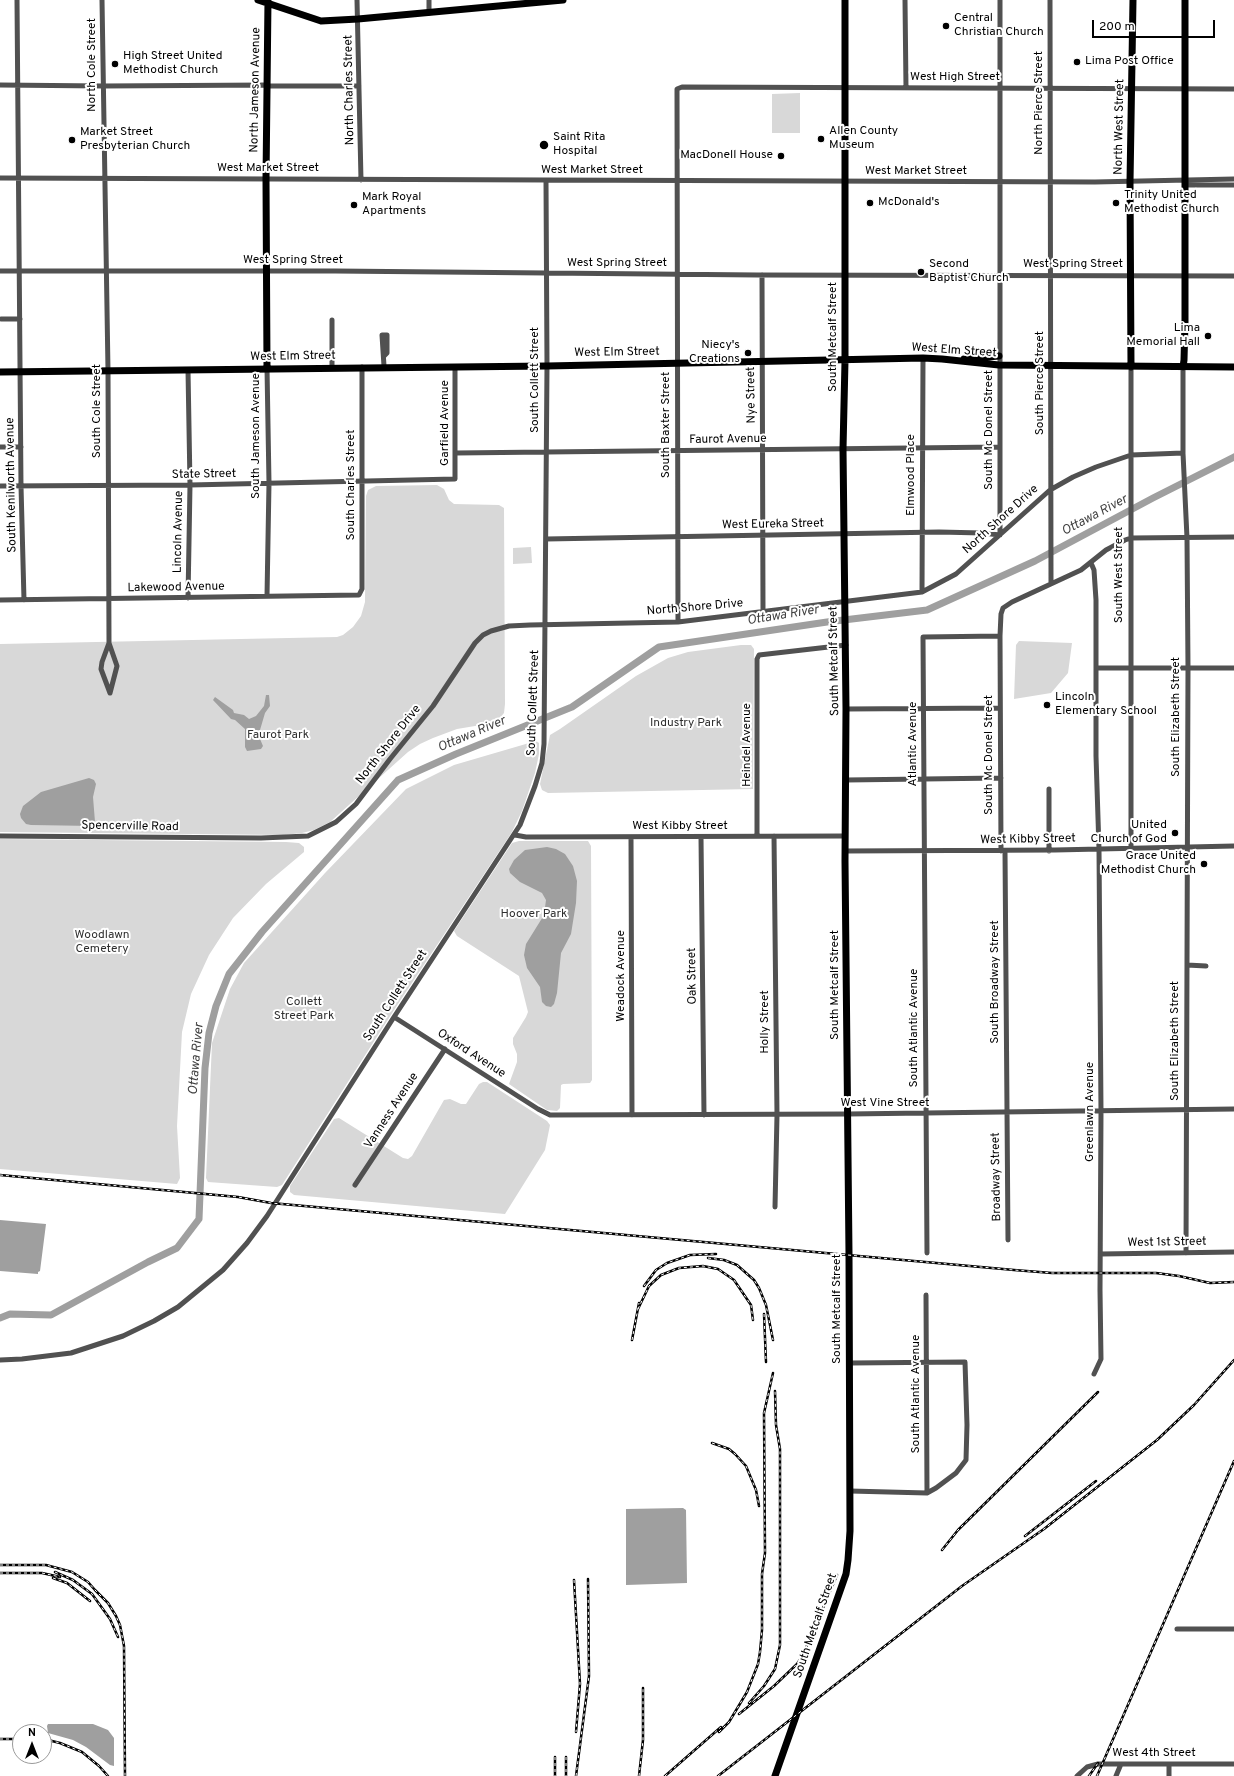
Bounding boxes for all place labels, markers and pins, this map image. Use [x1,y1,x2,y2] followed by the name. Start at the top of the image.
[954,12,1044,40] place label: Central Christian Church
[941,21,951,31] marker: Central Christian Church
[123,50,223,78] place label: High Street United Methodist Church
[1085,55,1174,69] place label: Lima Post Office
[1072,57,1082,67] marker: Lima Post Office
[110,59,120,69] marker: High Street United Methodist Church
[829,125,898,153] place label: Allen County Museum
[80,126,190,154] place label: Market Street Presbyterian Church
[553,131,605,159] place label: Saint Rita Hospital
[816,134,826,144] marker: Allen County Museum
[67,135,77,145] marker: Market Street Presbyterian Church
[538,139,550,151] marker: Saint Rita Hospital
[680,149,773,163] place label: MacDonell House
[776,151,786,161] marker: MacDonell House
[1124,189,1219,217] place label: Trinity United Methodist Church
[362,191,426,219] place label: Mark Royal Apartments
[878,196,940,210] place label: McDonald's
[865,198,875,208] marker: McDonald's
[1111,198,1121,208] marker: Trinity United Methodist Church
[349,200,359,210] marker: Mark Royal Apartments
[929,258,1009,286] place label: Second Baptist Church
[916,267,926,277] marker: Second Baptist Church
[1126,322,1200,350] place label: Lima Memorial Hall
[1203,331,1213,341] marker: Lima Memorial Hall
[689,339,740,367] place label: Niecy's Creations
[743,348,753,358] marker: Niecy's Creations
[1055,691,1157,719] place label: Lincoln Elementary School
[1042,700,1052,710] marker: Lincoln Elementary School
[1090,819,1167,847] place label: United Church of God
[1170,828,1180,838] marker: United Church of God
[1101,850,1196,878] place label: Grace United Methodist Church
[1199,859,1209,869] marker: Grace United Methodist Church

